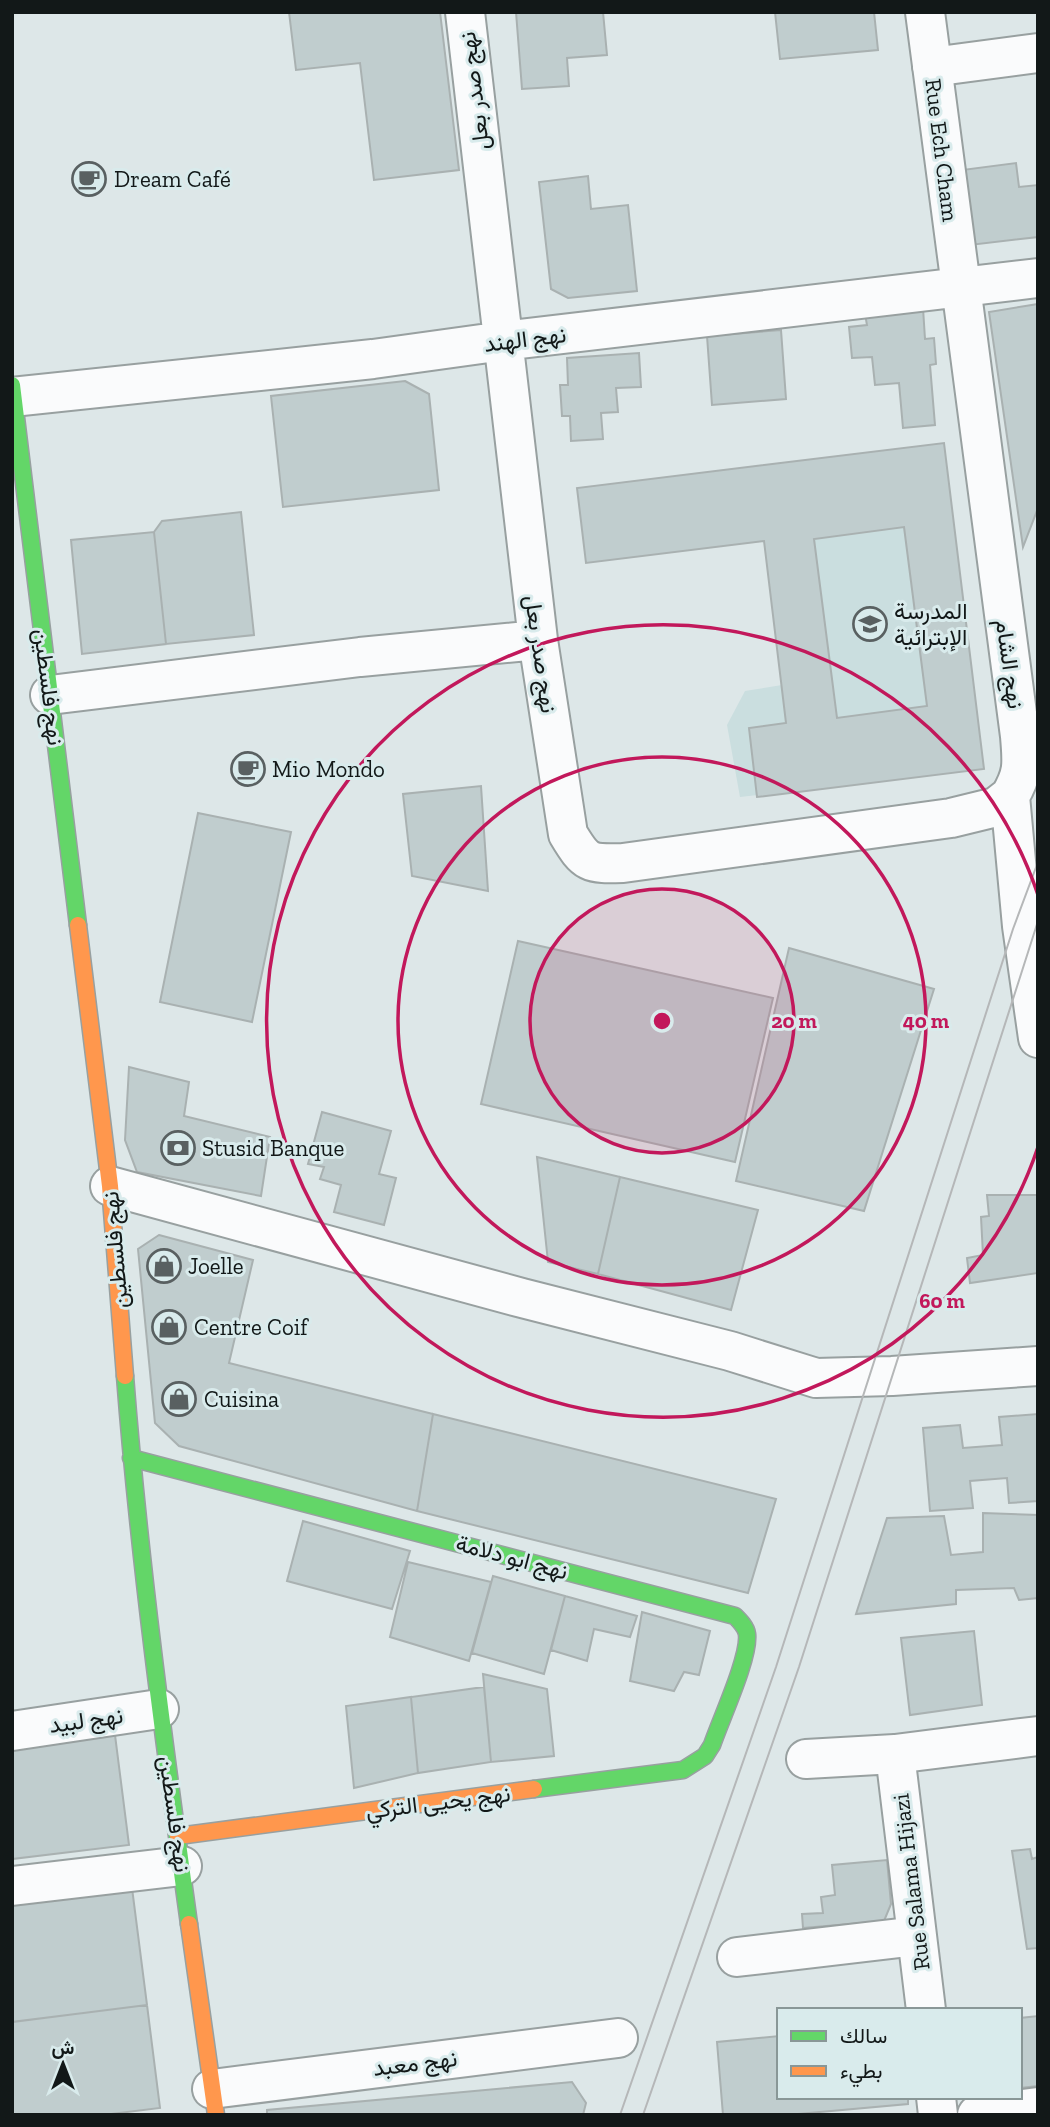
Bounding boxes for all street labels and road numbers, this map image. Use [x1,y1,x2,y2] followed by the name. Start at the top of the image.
[453,30,497,152] street label: نهج صدر بعل
[919,77,965,223] street label: Rue Ech Cham
[482,320,568,360] street label: نهج الهند
[517,593,563,715] street label: نهج صدر بعل
[988,617,1030,711] street label: نهج الشام
[26,627,70,747] street label: نهج فلسطين
[96,1190,136,1310] street label: نهج فلسطين
[452,1529,571,1587] street label: نهج ابو دلامة
[47,1701,125,1741] street label: نهج لبيد
[151,1754,197,1874] street label: نهج فلسطين
[364,1779,513,1830] street label: نهج يحيى التركي
[886,1792,936,1972] street label: Rue Salama Hijazi
[371,2044,459,2084] street label: نهج معبد

